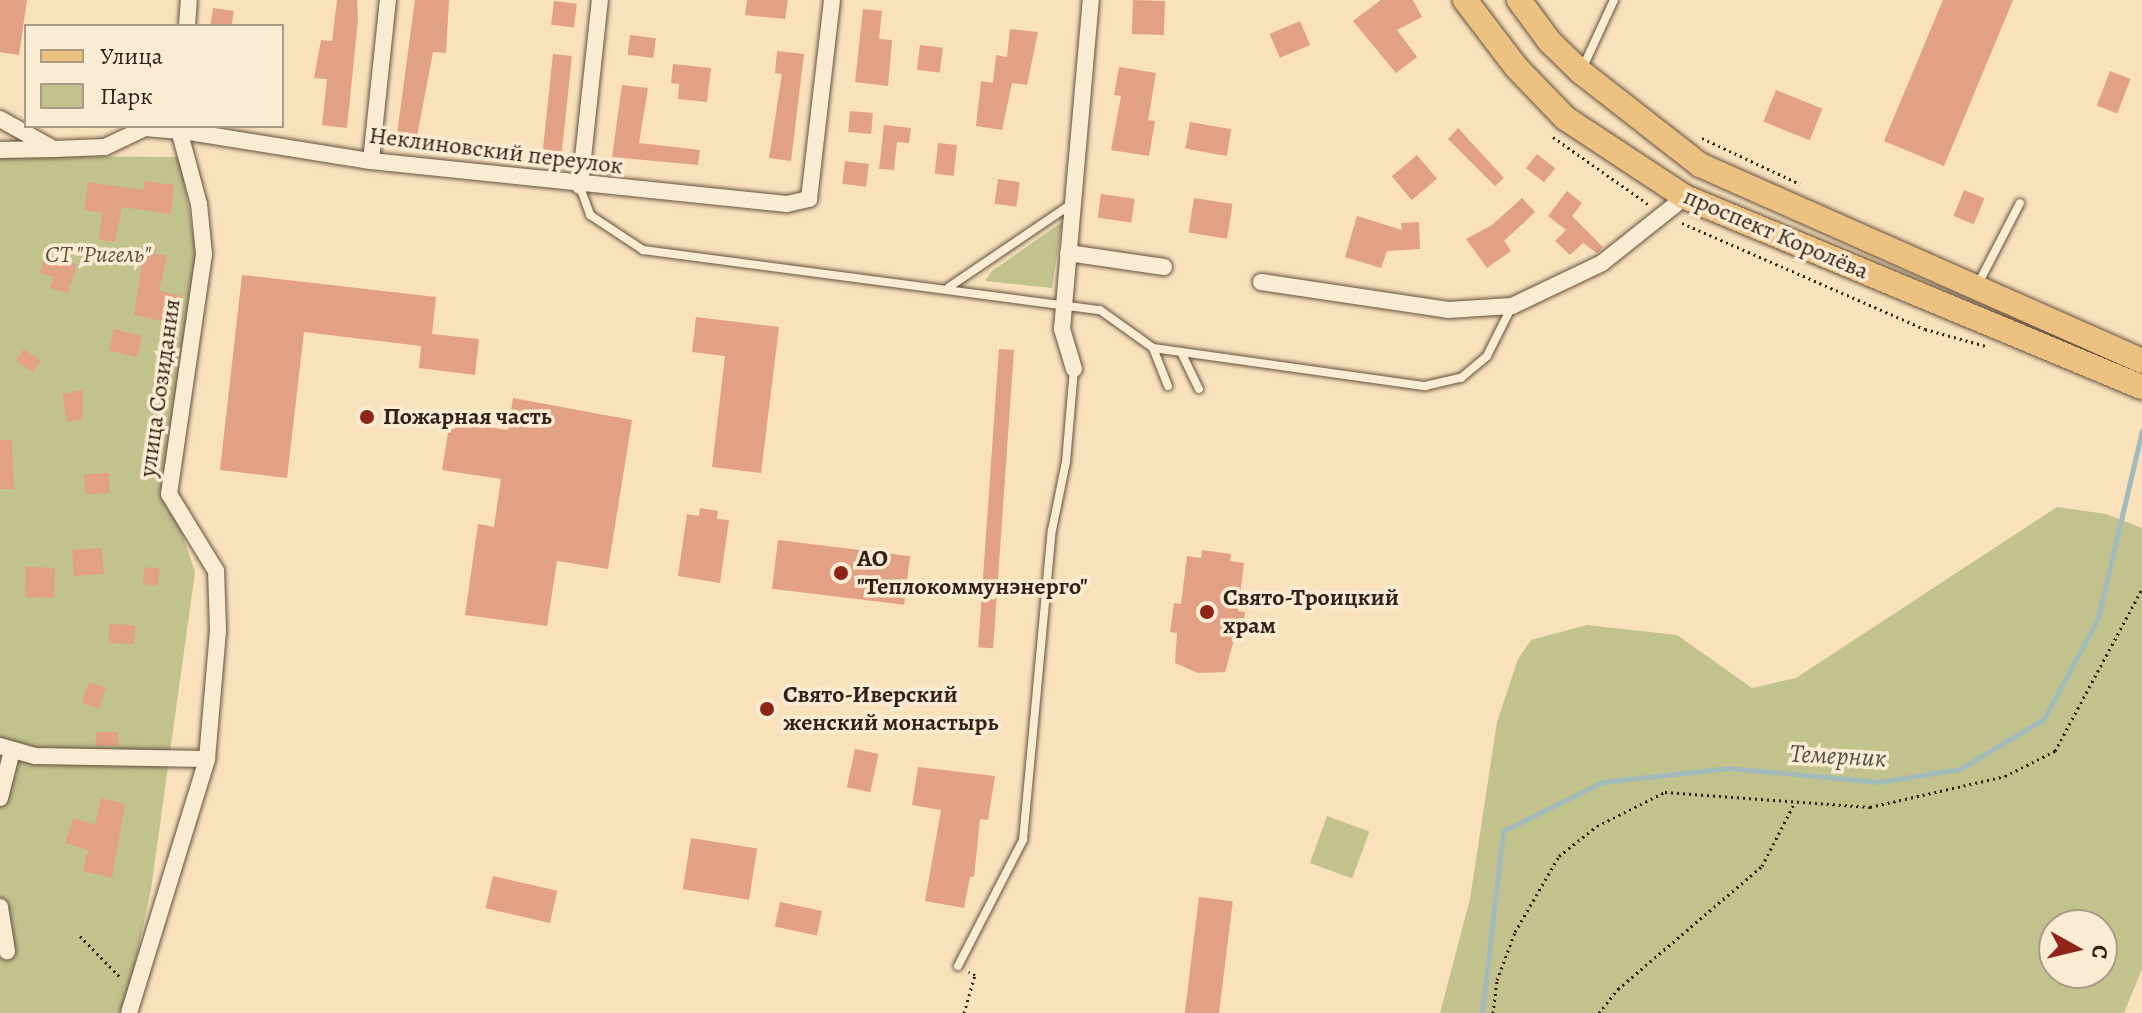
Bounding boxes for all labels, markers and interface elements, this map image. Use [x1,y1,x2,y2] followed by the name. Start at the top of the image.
[24,24,284,128] legend
[100,40,163,72] text: Улица
[100,80,153,112] text: Парк
[367,121,625,181] street label: Неклиновский переулок
[1679,182,1873,286] street label: проспект Королёва
[45,241,151,269] park label: СТ "Ригель"
[133,297,187,479] street label: улица Созидания
[383,403,552,431] place label: Пожарная часть
[358,408,376,426] marker: Пожарная часть
[857,545,1088,601] place label: АО "Теплокоммунэнерго"
[832,564,850,582] marker: АО "Теплокоммунэнерго"
[1223,584,1399,640] place label: Свято-Троицкий храм
[1198,603,1216,621] marker: Свято-Троицкий храм
[783,681,998,737] place label: Свято-Иверский женский монастырь
[758,700,776,718] marker: Свято-Иверский женский монастырь
[1789,738,1887,774] water label: Темерник
[2038,909,2118,989] north arrow
[2084,943,2116,961] text: С

